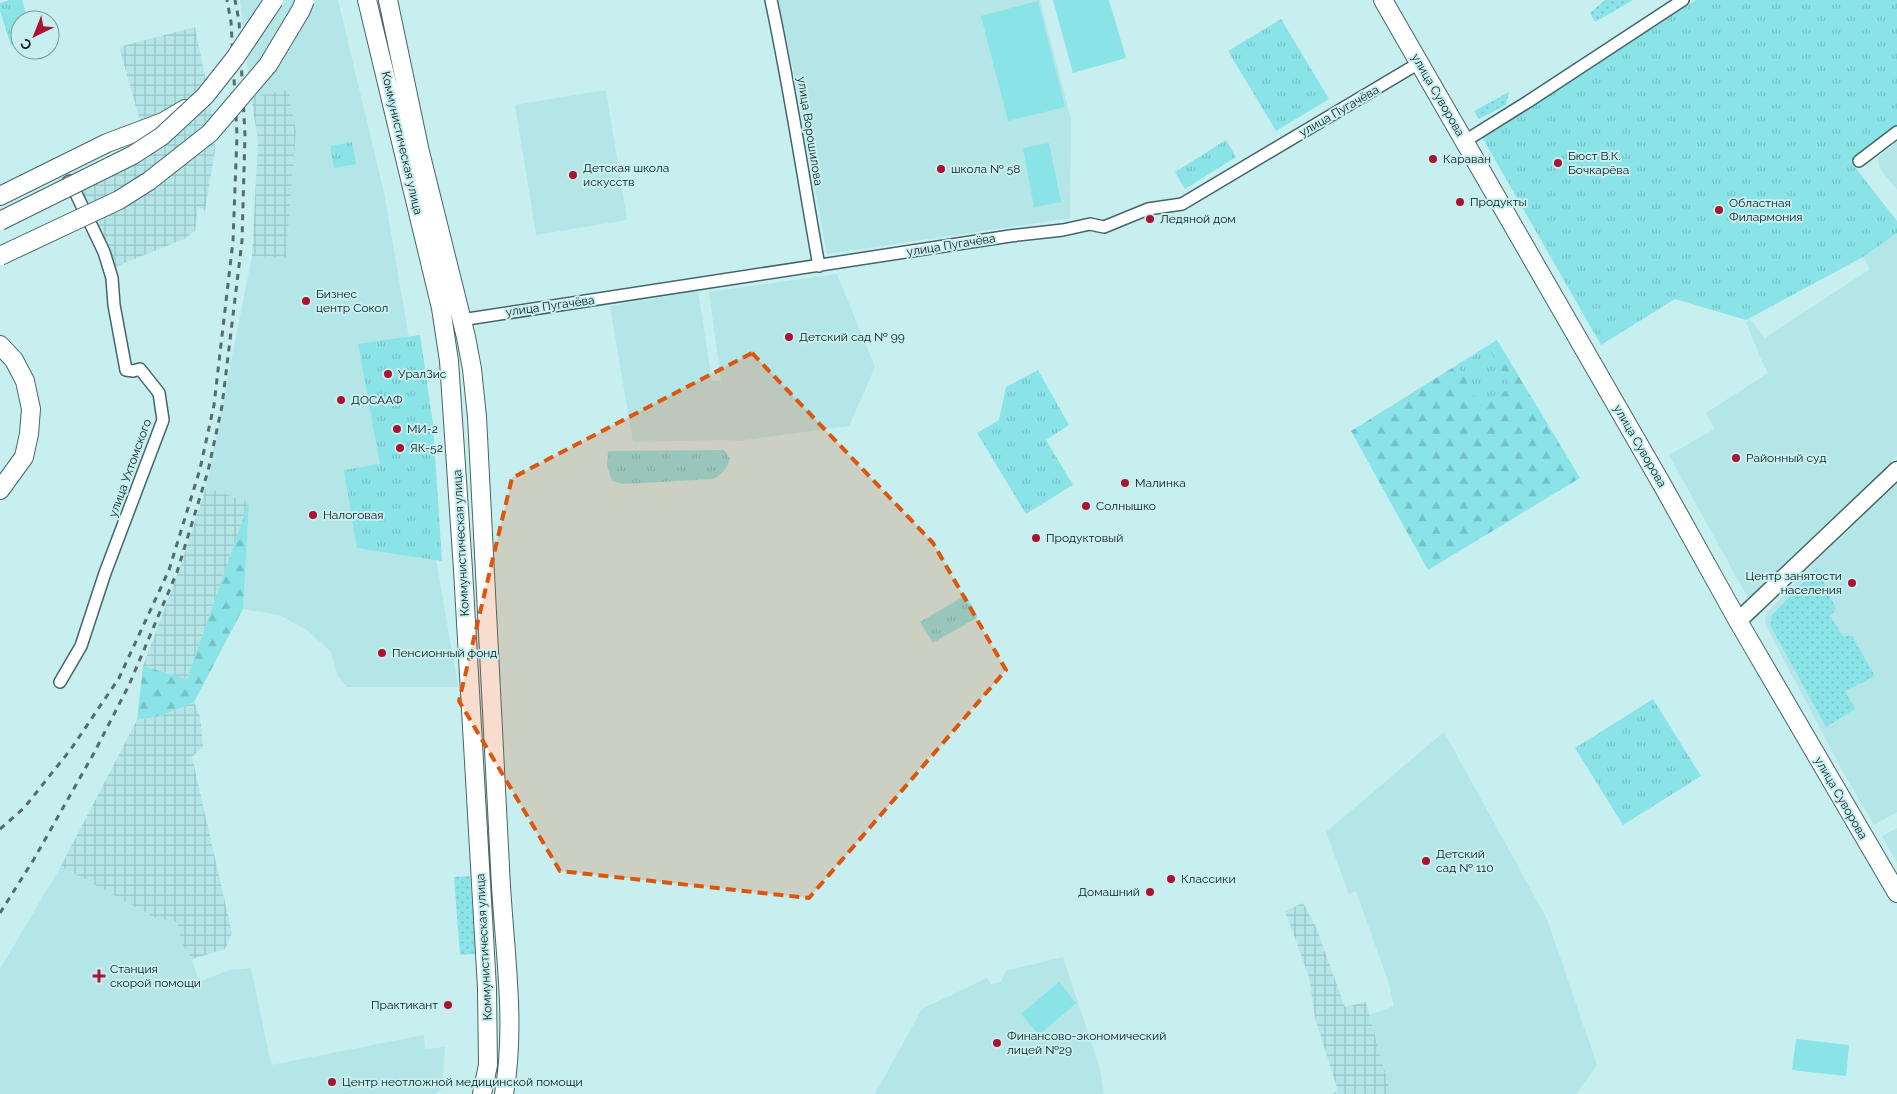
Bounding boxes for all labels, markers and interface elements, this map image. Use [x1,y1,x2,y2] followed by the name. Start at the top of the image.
[10,10,60,60] north arrow
[17,35,35,54] text: С
[1409,51,1467,139] street label: улица Суворова
[379,70,425,216] street label: Коммунистическая улица
[794,75,826,187] street label: улица Ворошилова
[1297,83,1381,139] street label: улица Пугачёва
[1568,149,1629,177] place label: Бюст В.К. Бочкарёва
[1443,152,1491,166] place label: Караван
[1427,153,1439,165] marker: Караван
[1552,157,1564,169] marker: Бюст В.К. Бочкарёва
[583,161,669,189] place label: Детская школа искусств
[951,162,1020,176] place label: школа № 58
[935,163,947,175] marker: школа № 58
[567,169,579,181] marker: Детская школа искусств
[1470,195,1527,209] place label: Продукты
[1454,196,1466,208] marker: Продукты
[1729,196,1802,224] place label: Областная Филармония
[1713,204,1725,216] marker: Областная Филармония
[1160,212,1236,226] place label: Ледяной дом
[1144,213,1156,225] marker: Ледяной дом
[906,231,996,259] street label: улица Пугачёва
[316,287,388,315] place label: Бизнес центр Сокол
[505,293,595,319] street label: улица Пугачёва
[300,295,312,307] marker: Бизнес центр Сокол
[799,330,905,344] place label: Детский сад № 99
[783,331,795,343] marker: Детский сад № 99
[398,367,447,381] place label: УралЗис
[382,368,394,380] marker: УралЗис
[351,393,403,407] place label: ДОСААФ
[335,394,347,406] marker: ДОСААФ
[1611,402,1669,490] street label: улица Суворова
[106,417,154,519] street label: улица Ухтомского
[407,422,438,436] place label: МИ-2
[391,423,403,435] marker: МИ-2
[410,441,443,455] place label: ЯК-52
[394,442,406,454] marker: ЯК-52
[1746,451,1827,465] place label: Районный суд
[1730,452,1742,464] marker: Районный суд
[450,469,472,617] street label: Коммунистическая улица
[1135,476,1186,490] place label: Малинка
[1119,477,1131,489] marker: Малинка
[1096,499,1156,513] place label: Солнышко
[1080,500,1092,512] marker: Солнышко
[323,508,383,522] place label: Налоговая
[307,509,319,521] marker: Налоговая
[1046,531,1123,545] place label: Продуктовый
[1030,532,1042,544] marker: Продуктовый
[1745,569,1842,597] place label: Центр занятости населения
[1846,577,1858,589] marker: Центр занятости населения
[392,646,497,660] place label: Пенсионный фонд
[376,647,388,659] marker: Пенсионный фонд
[1812,754,1870,842] street label: улица Суворова
[1436,847,1494,875] place label: Детский сад № 110
[1420,855,1432,867] marker: Детский сад № 110
[1181,872,1236,886] place label: Классики
[473,873,495,1021] street label: Коммунистическая улица
[1165,873,1177,885] marker: Классики
[1078,885,1140,899] place label: Домашний
[1144,886,1156,898] marker: Домашний
[110,962,201,990] place label: Станция скорой помощи
[92,969,106,983] marker: Станция скорой помощи
[371,998,438,1012] place label: Практикант
[442,999,454,1011] marker: Практикант
[1007,1029,1166,1057] place label: Финансово-экономический лицей №29
[991,1037,1003,1049] marker: Финансово-экономический лицей №29
[342,1075,583,1089] place label: Центр неотложной медицинской помощи
[326,1076,338,1088] marker: Центр неотложной медицинской помощи

